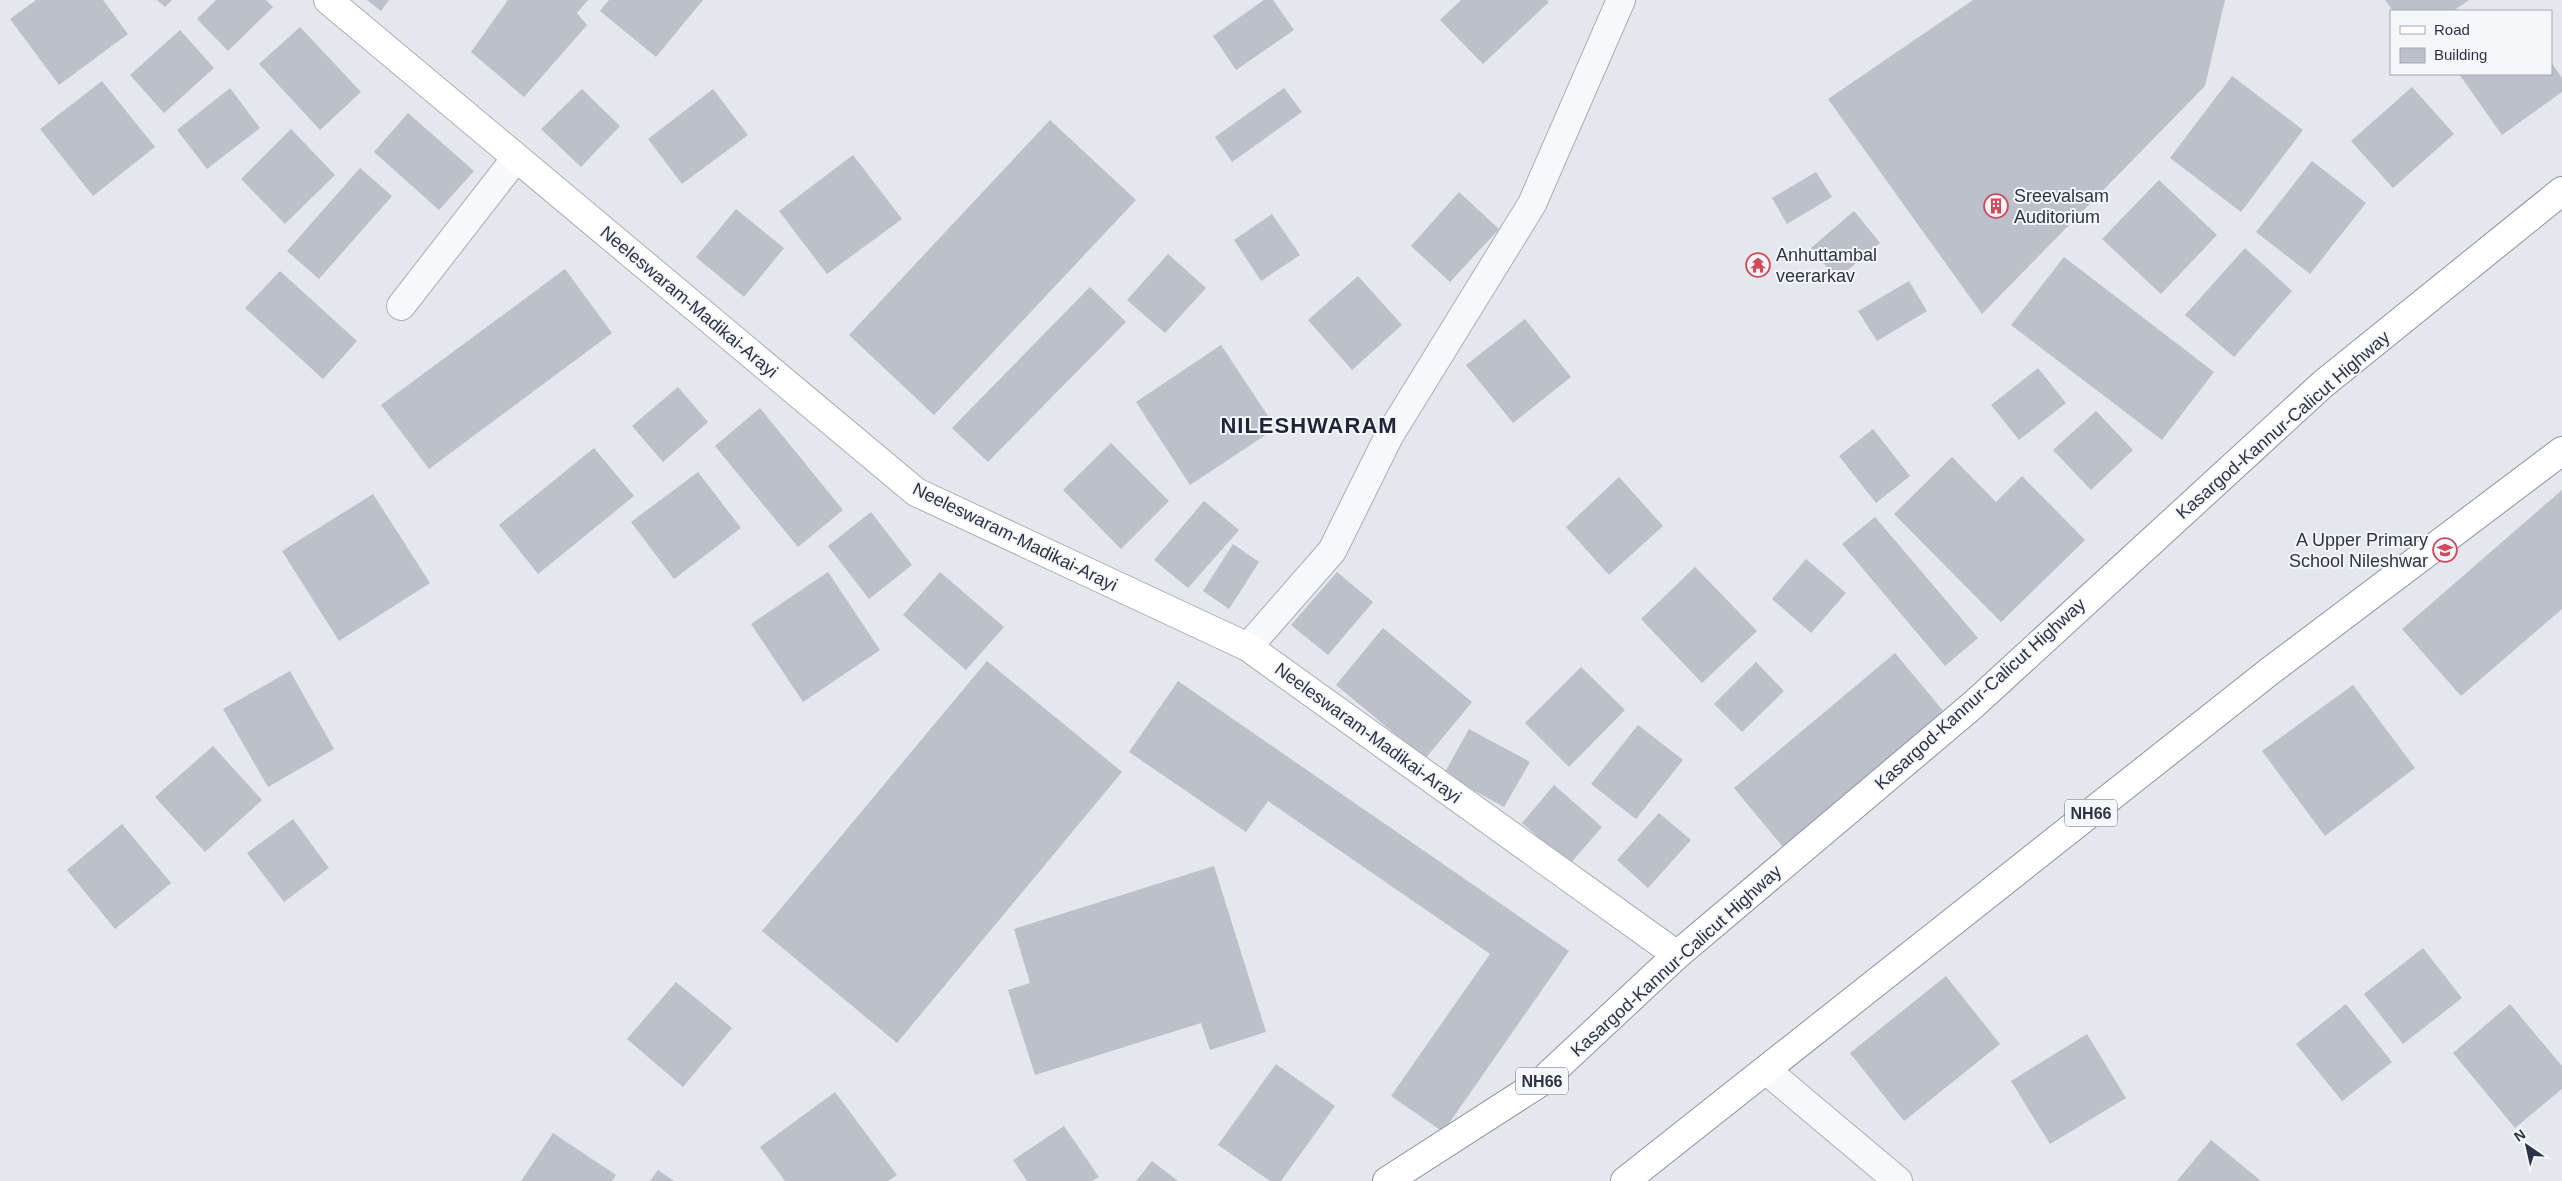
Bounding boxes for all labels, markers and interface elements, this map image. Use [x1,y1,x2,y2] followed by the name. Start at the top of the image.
[2390,10,2552,75] legend
[2434,21,2470,38] text: Road
[2434,46,2487,63] text: Building
[2014,186,2109,227] place label: Sreevalsam Auditorium
[1983,193,2009,219] building icon: Sreevalsam Auditorium
[596,222,782,382] street label: Neeleswaram-Madikai-Arayi
[1776,245,1877,286] place label: Anhuttambal veerarkav
[1745,252,1771,278] temple icon: Anhuttambal veerarkav
[2172,327,2394,523] street label: Kasargod-Kannur-Calicut Highway
[1220,413,1398,438] district label: NILESHWARAM
[909,479,1121,595] street label: Neeleswaram-Madikai-Arayi
[2289,530,2428,571] place label: A Upper Primary School Nileshwar
[2432,537,2458,563] school or university icon: A Upper Primary School Nileshwar
[1871,594,2089,794] street label: Kasargod-Kannur-Calicut Highway
[1271,659,1465,807] street label: Neeleswaram-Madikai-Arayi
[2065,800,2117,826] road number: NH66
[1567,861,1785,1061] street label: Kasargod-Kannur-Calicut Highway
[1516,1068,1568,1094] road number: NH66
[2502,1121,2552,1171] north arrow
[2511,1126,2528,1145] text: N

